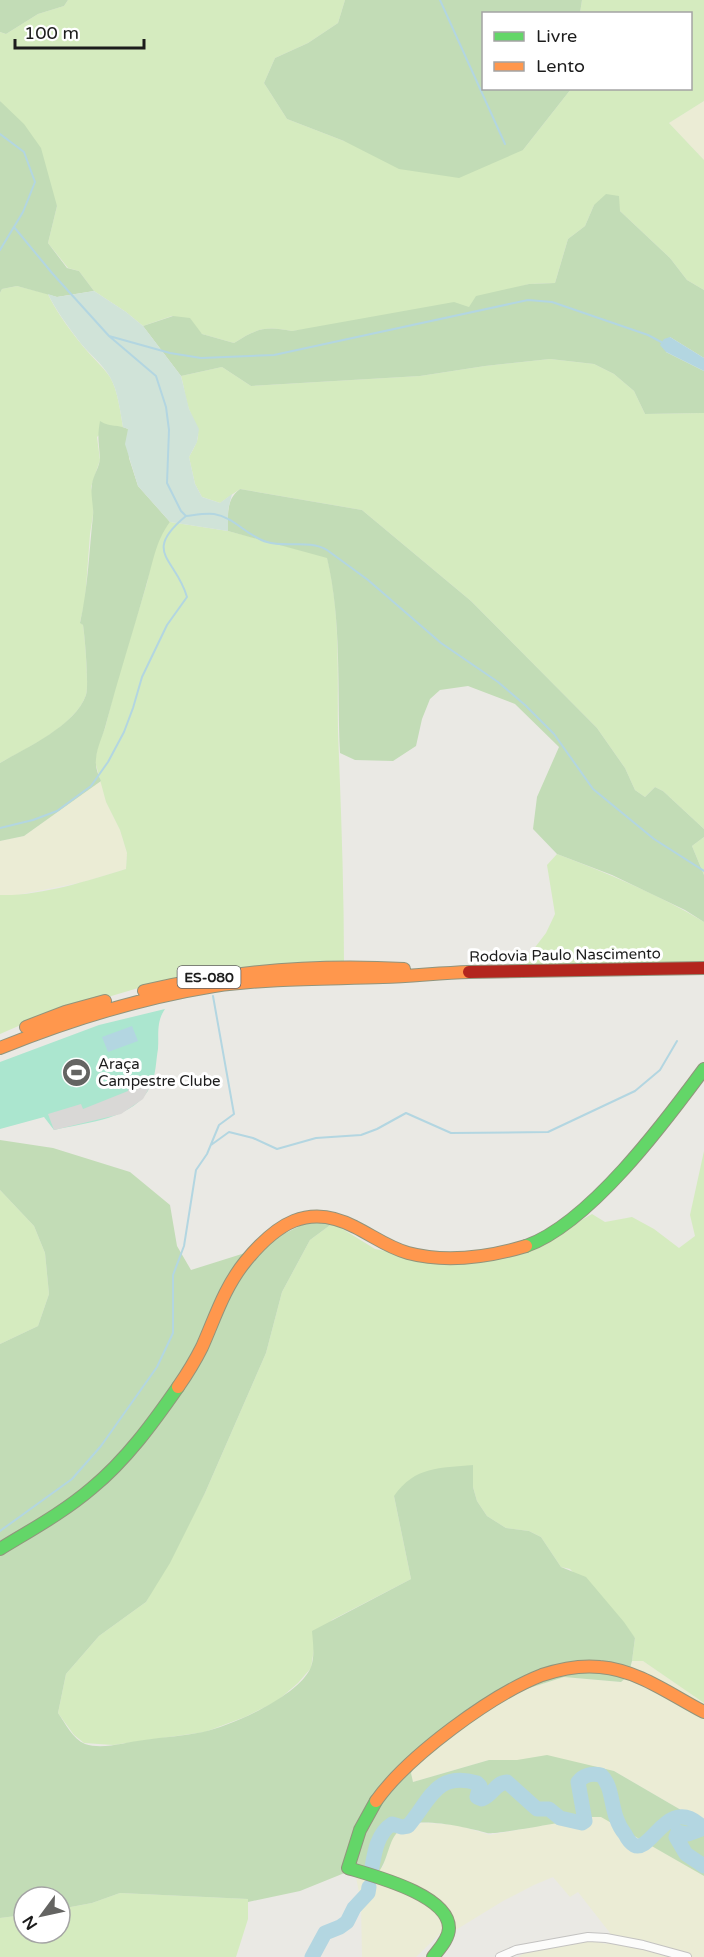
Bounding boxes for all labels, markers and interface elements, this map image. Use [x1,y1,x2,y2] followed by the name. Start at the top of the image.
[15,12,144,50] scale bar
[482,12,692,90] legend
[24,22,79,44] text: 100 m
[536,25,577,47] text: Livre
[536,55,585,77] text: Lento
[469,944,661,966] street label: Rodovia Paulo Nascimento
[178,966,240,988] road number: ES-080
[98,1055,221,1090] place label: Araça Campestre Clube
[61,1057,93,1089] sports icon: Araça Campestre Clube
[12,1885,72,1945] north arrow
[18,1912,42,1933] text: N

